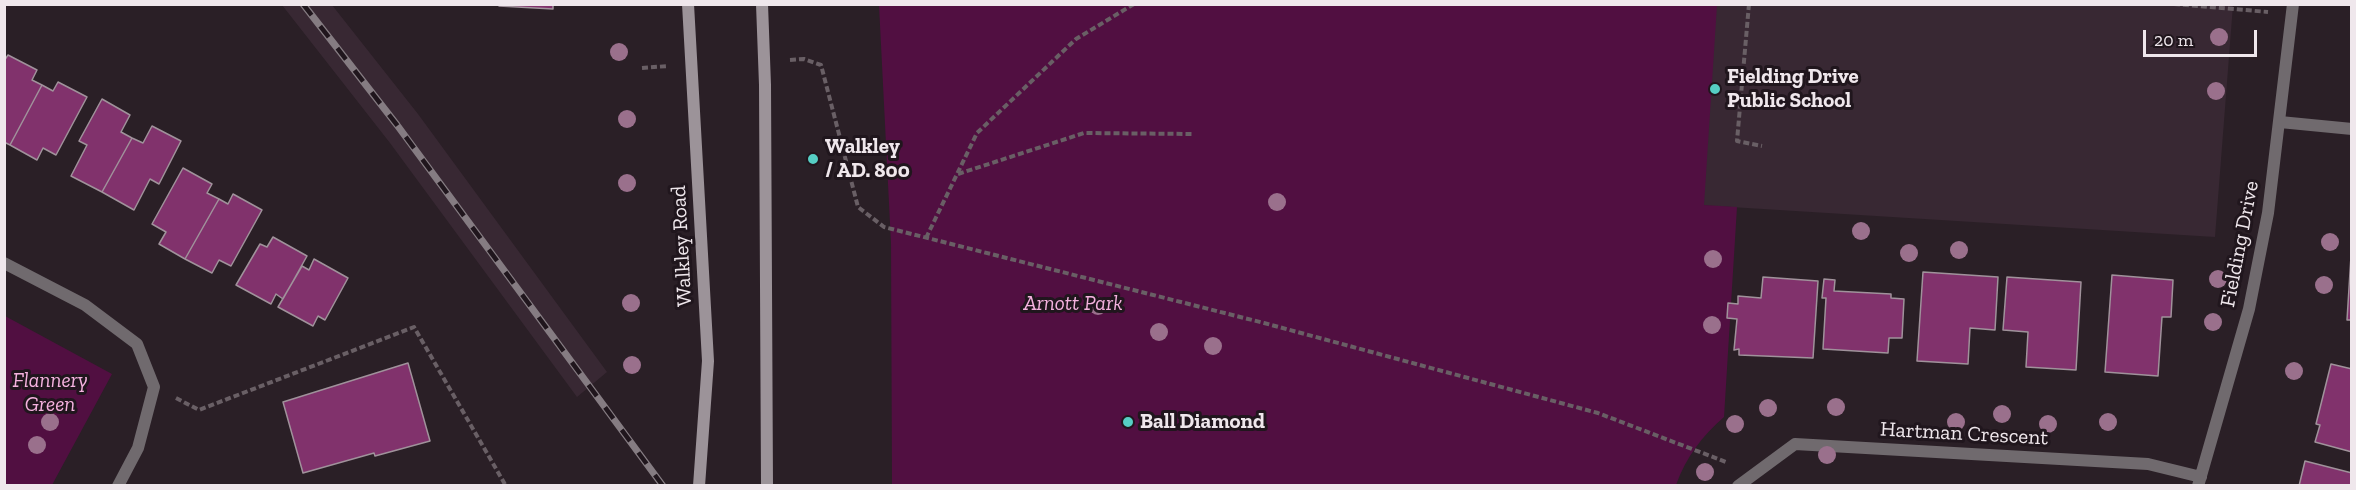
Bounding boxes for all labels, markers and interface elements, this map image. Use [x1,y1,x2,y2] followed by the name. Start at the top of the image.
[2146,18,2260,56] scale bar
[2154,29,2193,51] text: 20 m
[1727,64,1859,114] place label: Fielding Drive Public School
[1708,82,1722,96] marker: Fielding Drive Public School
[825,134,910,184] place label: Walkley / AD. 800
[806,152,820,166] marker: Walkley / AD. 800
[2215,179,2265,309] street label: Fielding Drive
[666,185,698,307] street label: Walkley Road
[1023,291,1123,317] park label: Arnott Park
[12,368,88,418] park label: Flannery Green
[1140,409,1265,435] place label: Ball Diamond
[1121,415,1135,429] marker: Ball Diamond
[1879,417,2049,451] street label: Hartman Crescent

